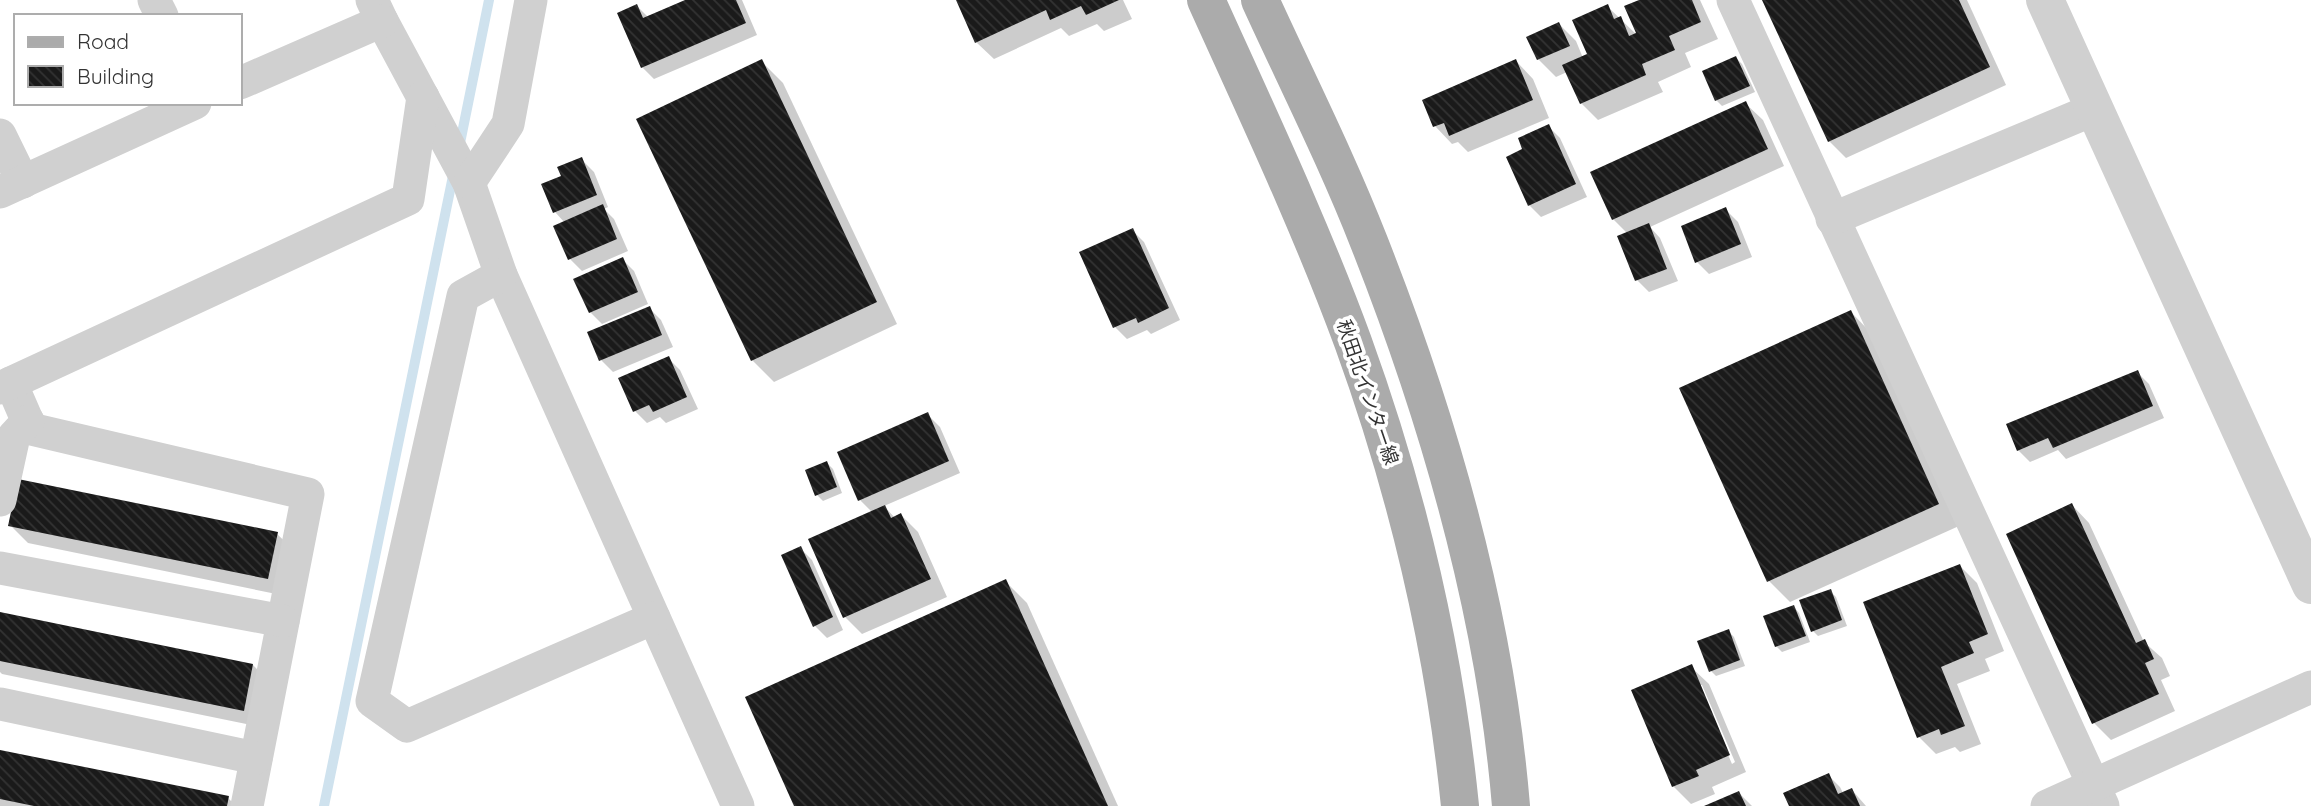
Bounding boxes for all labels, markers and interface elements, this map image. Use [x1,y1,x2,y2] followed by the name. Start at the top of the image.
[14,14,242,105] legend
[77,28,129,54] text: Road
[77,63,154,89] text: Building
[1332,316,1404,468] street label: 秋田北インター線

